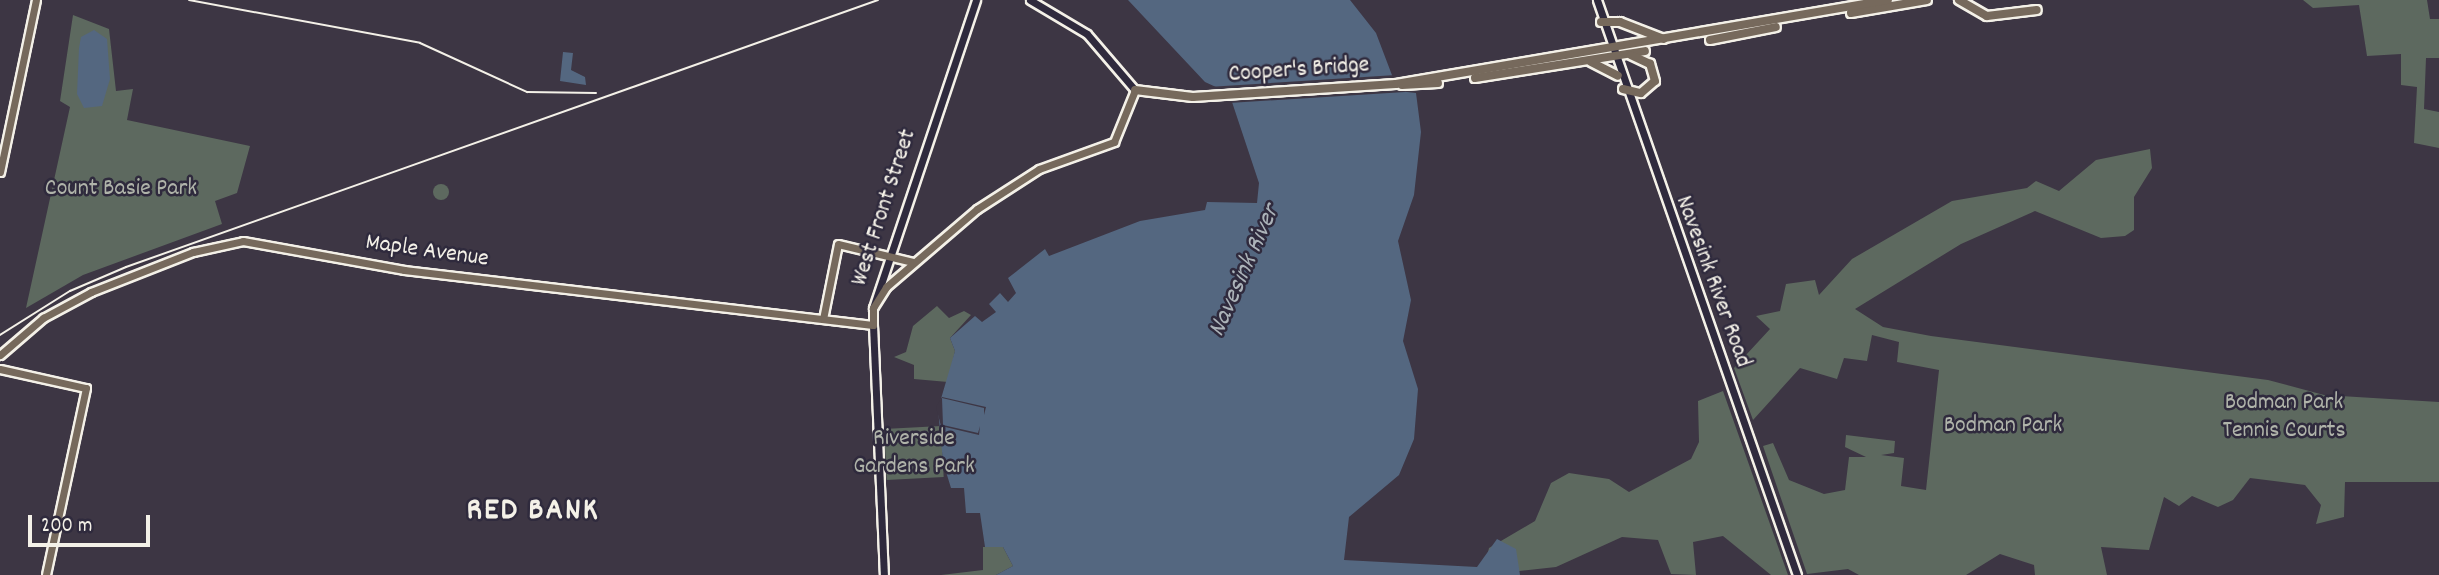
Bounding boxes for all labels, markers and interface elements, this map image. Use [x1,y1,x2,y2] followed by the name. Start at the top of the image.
[1228,52,1370,90] street label: Cooper's Bridge
[846,126,924,290] street label: West Front Street
[45,176,197,204] park label: Count Basie Park
[1668,192,1756,372] street label: Navesink River Road
[1202,200,1288,342] water label: Navesink River
[364,229,490,275] street label: Maple Avenue
[2222,390,2346,446] park label: Bodman Park Tennis Courts
[1944,413,2062,441] park label: Bodman Park
[853,426,975,482] park label: Riverside Gardens Park
[467,493,599,531] district label: RED BANK
[32,502,154,546] scale bar
[41,512,92,542] text: 200 m

